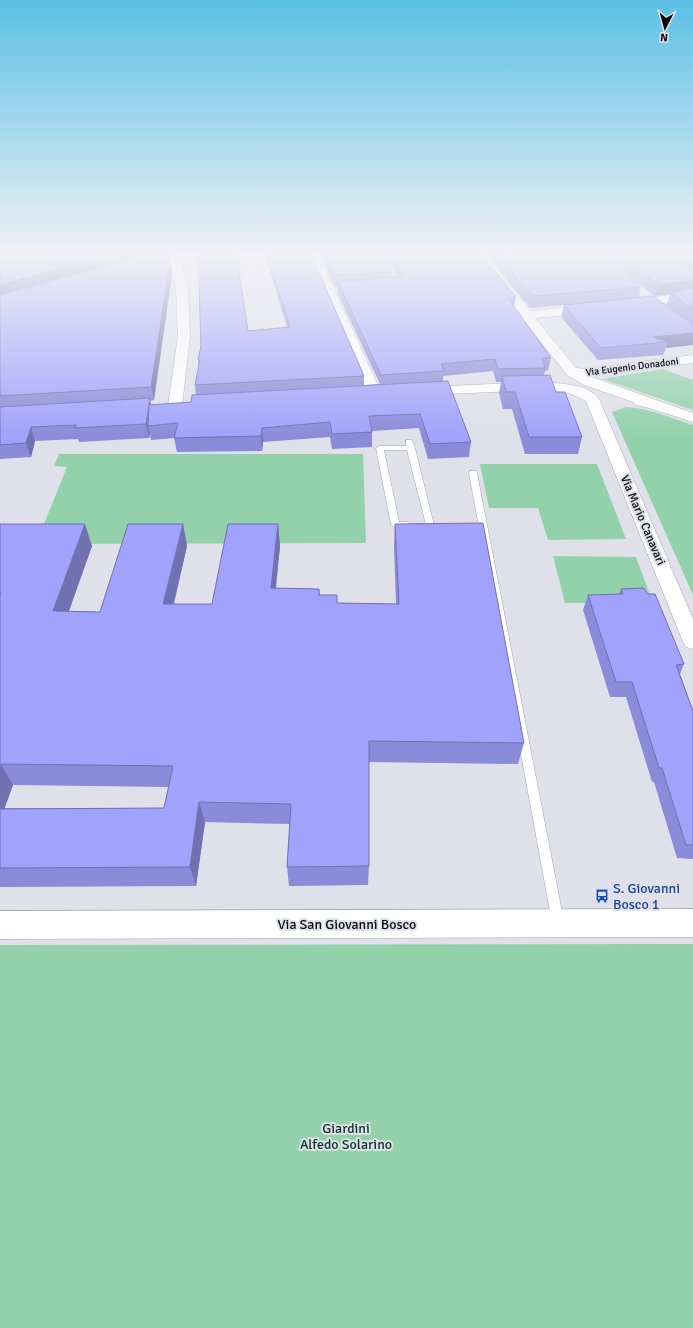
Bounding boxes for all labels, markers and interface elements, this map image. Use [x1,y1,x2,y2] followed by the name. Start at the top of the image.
[645,8,685,48] north arrow
[660,31,668,44] text: N
[585,355,679,379] street label: Via Eugenio Donadoni
[617,473,668,568] street label: Via Mario Canavari
[613,880,680,913] place label: S. Giovanni Bosco 1
[594,888,610,904] bus stop icon: S. Giovanni Bosco 1
[278,916,416,933] street label: Via San Giovanni Bosco
[300,1120,392,1153] park label: Giardini Alfedo Solarino

